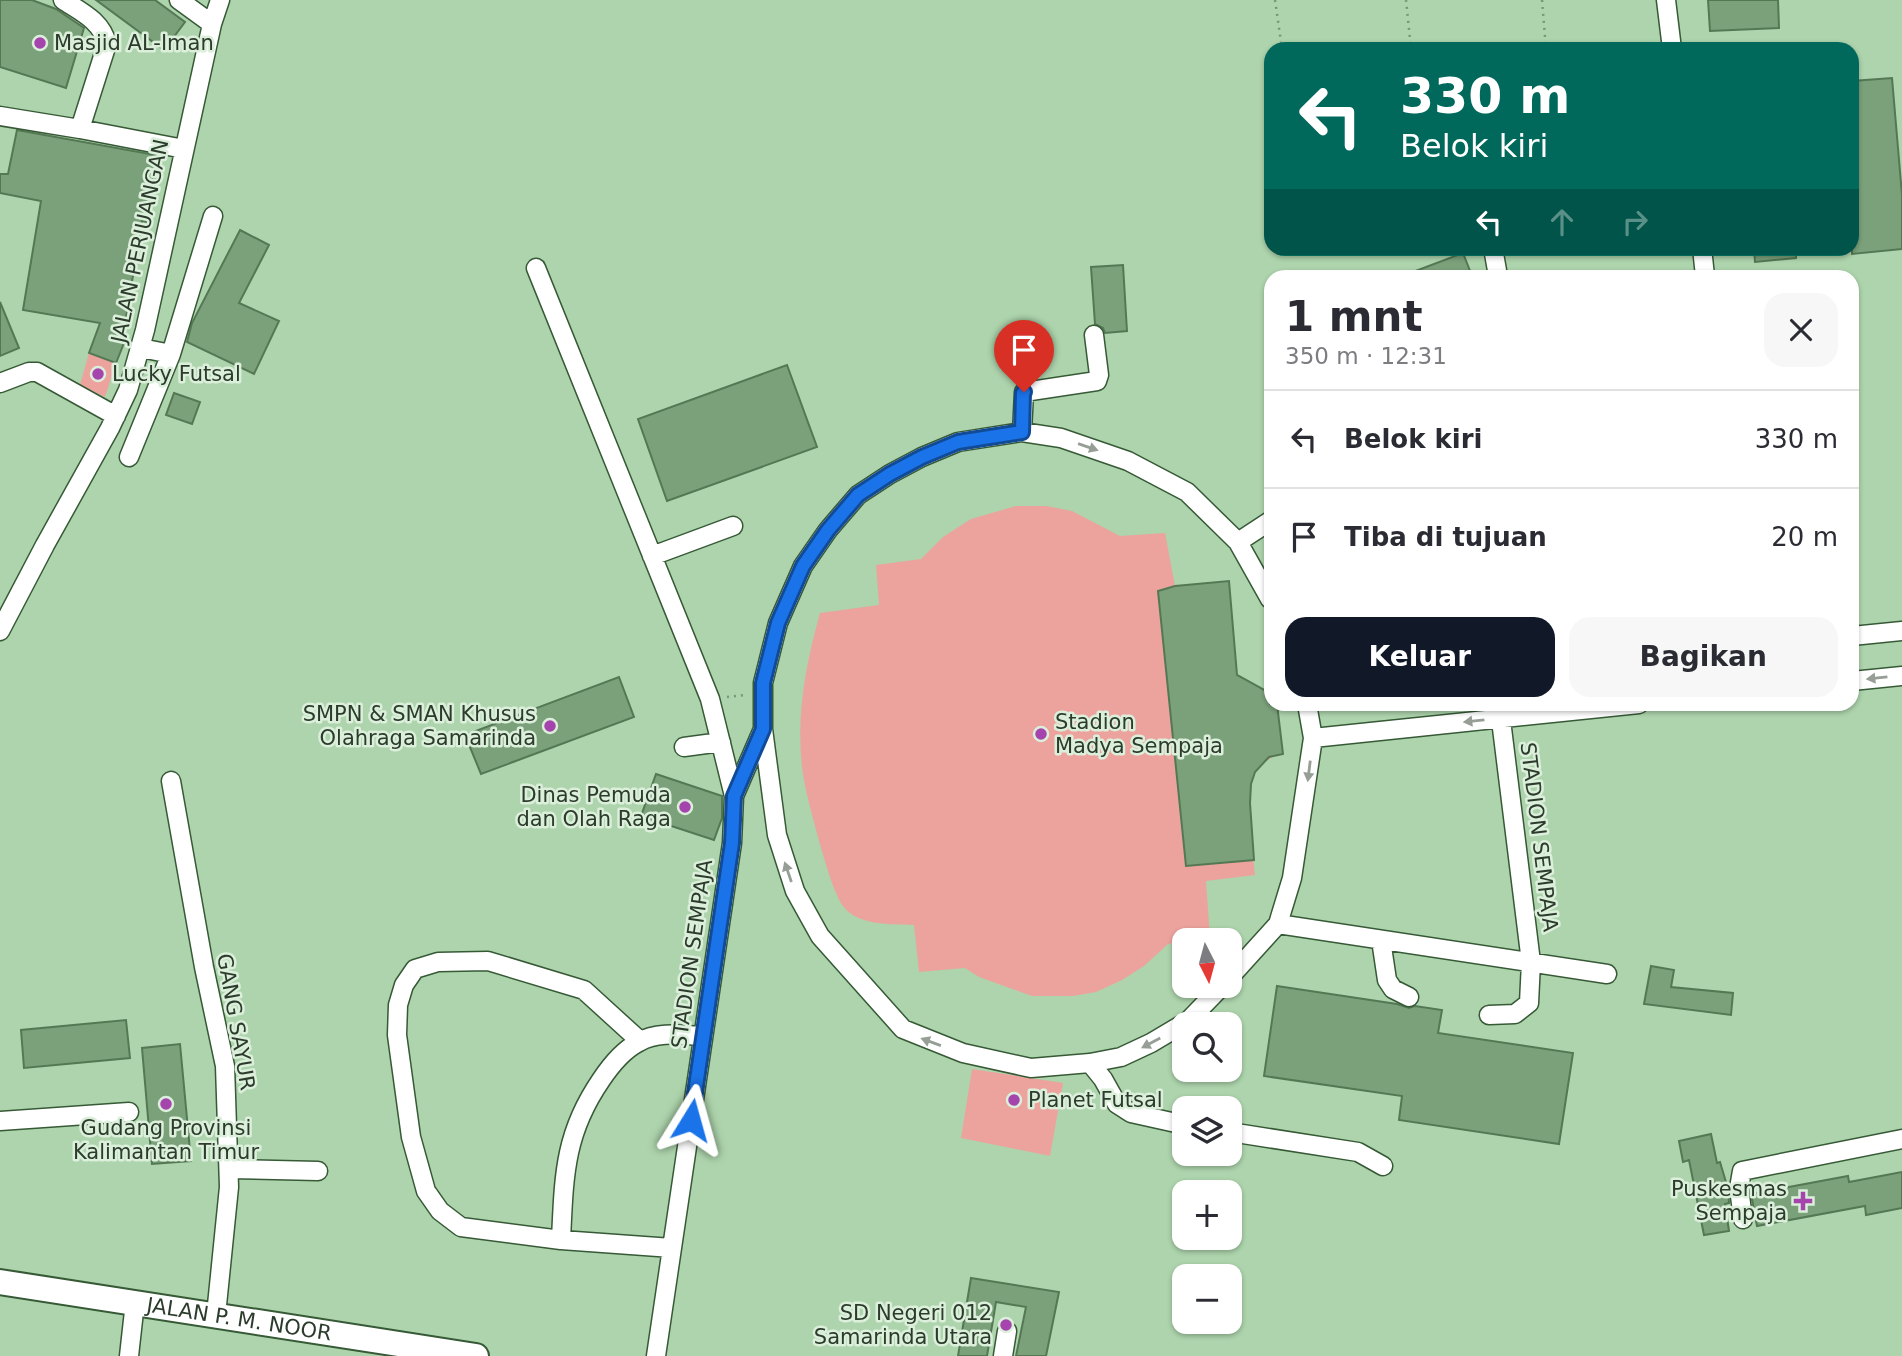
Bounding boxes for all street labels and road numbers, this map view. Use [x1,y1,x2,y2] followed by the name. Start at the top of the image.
[106,137,173,347] street label: JALAN PERJUANGAN
[1515,741,1563,934] street label: STADION SEMPAJA
[667,857,717,1050] street label: STADION SEMPAJA
[212,952,260,1092] street label: GANG SAYUR
[143,1293,333,1345] street label: JALAN P. M. NOOR

